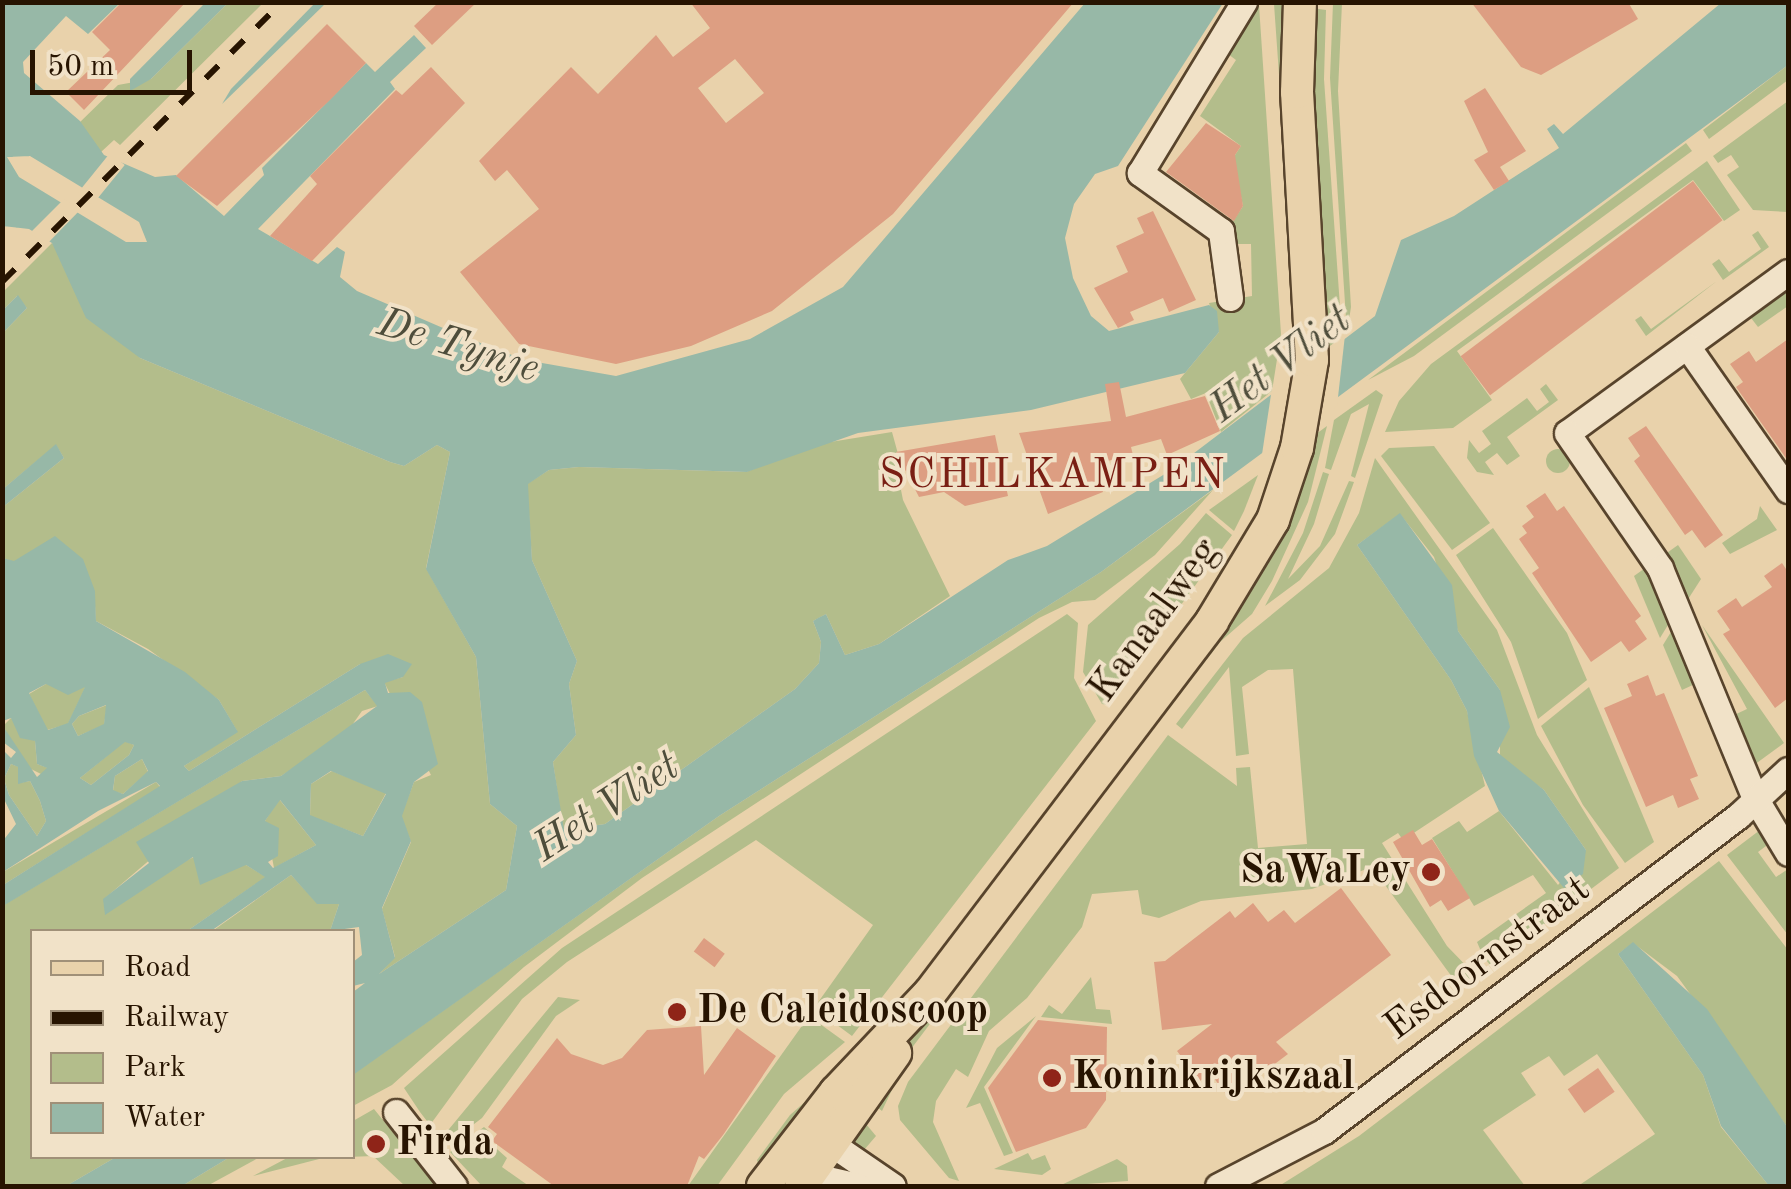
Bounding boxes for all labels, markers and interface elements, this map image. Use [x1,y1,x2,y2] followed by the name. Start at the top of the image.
[35,30,198,92] scale bar
[47,52,114,82] text: 50 m
[1200,295,1362,435] water label: Het Vliet
[371,299,545,395] water label: De Tynje
[879,451,1227,501] district label: SCHILKAMPEN
[1079,530,1231,712] street label: Kanaalweg
[524,742,690,874] water label: Het Vliet
[1240,848,1411,896] place label: SaWaLey
[1420,861,1442,883] marker: SaWaLey
[1376,866,1600,1052] street label: Esdoornstraat
[30,929,355,1159] legend
[124,953,191,983] text: Road
[697,988,988,1036] place label: De Caleidoscoop
[666,1001,688,1023] marker: De Caleidoscoop
[124,1003,229,1033] text: Railway
[124,1053,186,1083] text: Park
[1072,1054,1355,1102] place label: Koninkrijkszaal
[1041,1067,1063,1089] marker: Koninkrijkszaal
[124,1103,205,1133] text: Water
[396,1120,494,1168] place label: Firda
[365,1133,387,1155] marker: Firda

